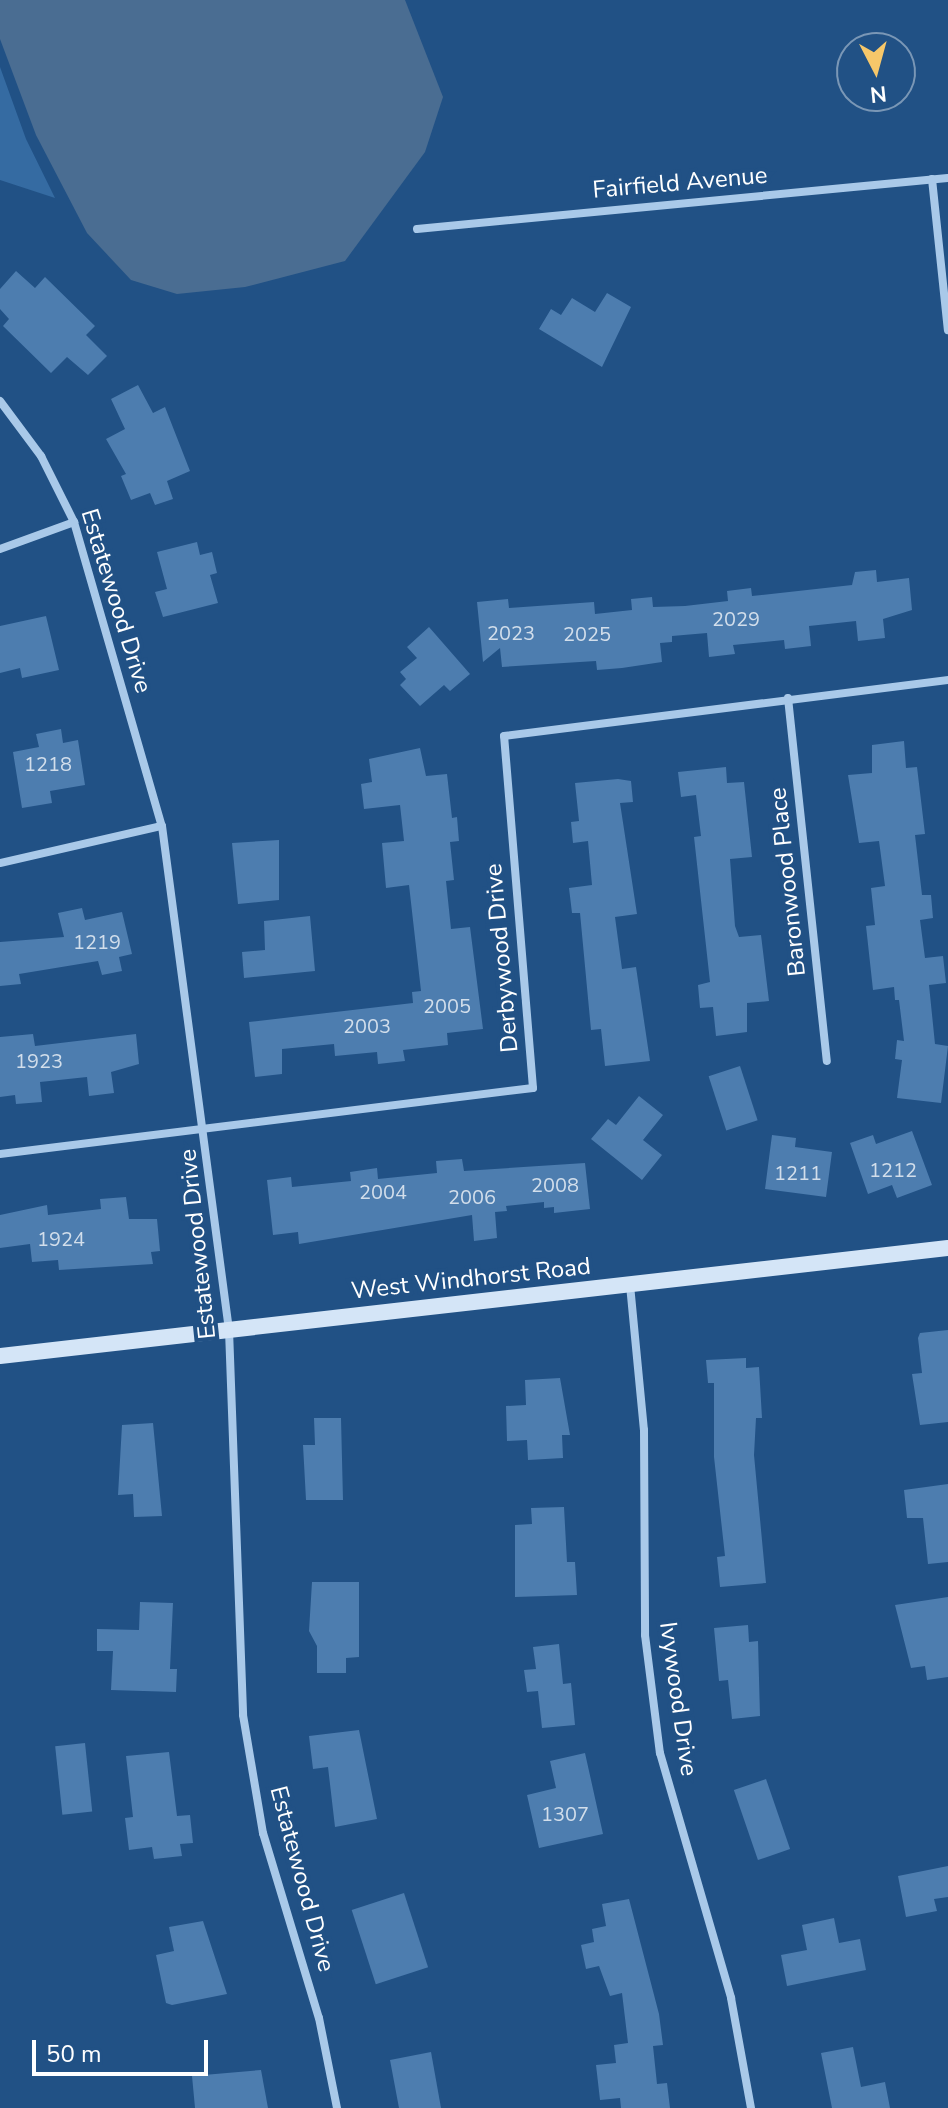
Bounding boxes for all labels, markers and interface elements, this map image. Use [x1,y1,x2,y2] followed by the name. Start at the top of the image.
[836,32,916,112] north arrow
[869,78,888,110] text: N
[591,161,769,205] street label: Fairfield Avenue
[74,505,158,697] street label: Estatewood Drive
[712,607,760,631] house number: 2029
[487,621,535,645] house number: 2023
[563,622,611,646] house number: 2025
[24,752,72,776] house number: 1218
[764,786,812,978] street label: Baronwood Place
[479,862,525,1054] street label: Derbywood Drive
[73,930,121,954] house number: 1219
[423,994,471,1018] house number: 2005
[343,1014,391,1038] house number: 2003
[15,1049,63,1073] house number: 1923
[174,1148,222,1340] street label: Estatewood Drive
[869,1158,917,1182] house number: 1212
[774,1161,822,1185] house number: 1211
[531,1173,579,1197] house number: 2008
[359,1180,407,1204] house number: 2004
[448,1185,496,1209] house number: 2006
[37,1227,85,1251] house number: 1924
[350,1252,592,1306] street label: West Windhorst Road
[653,1620,703,1778] street label: Ivywood Drive
[263,1783,341,1975] street label: Estatewood Drive
[541,1802,589,1826] house number: 1307
[36,2024,212,2074] scale bar
[46,2038,102,2070] text: 50 m

